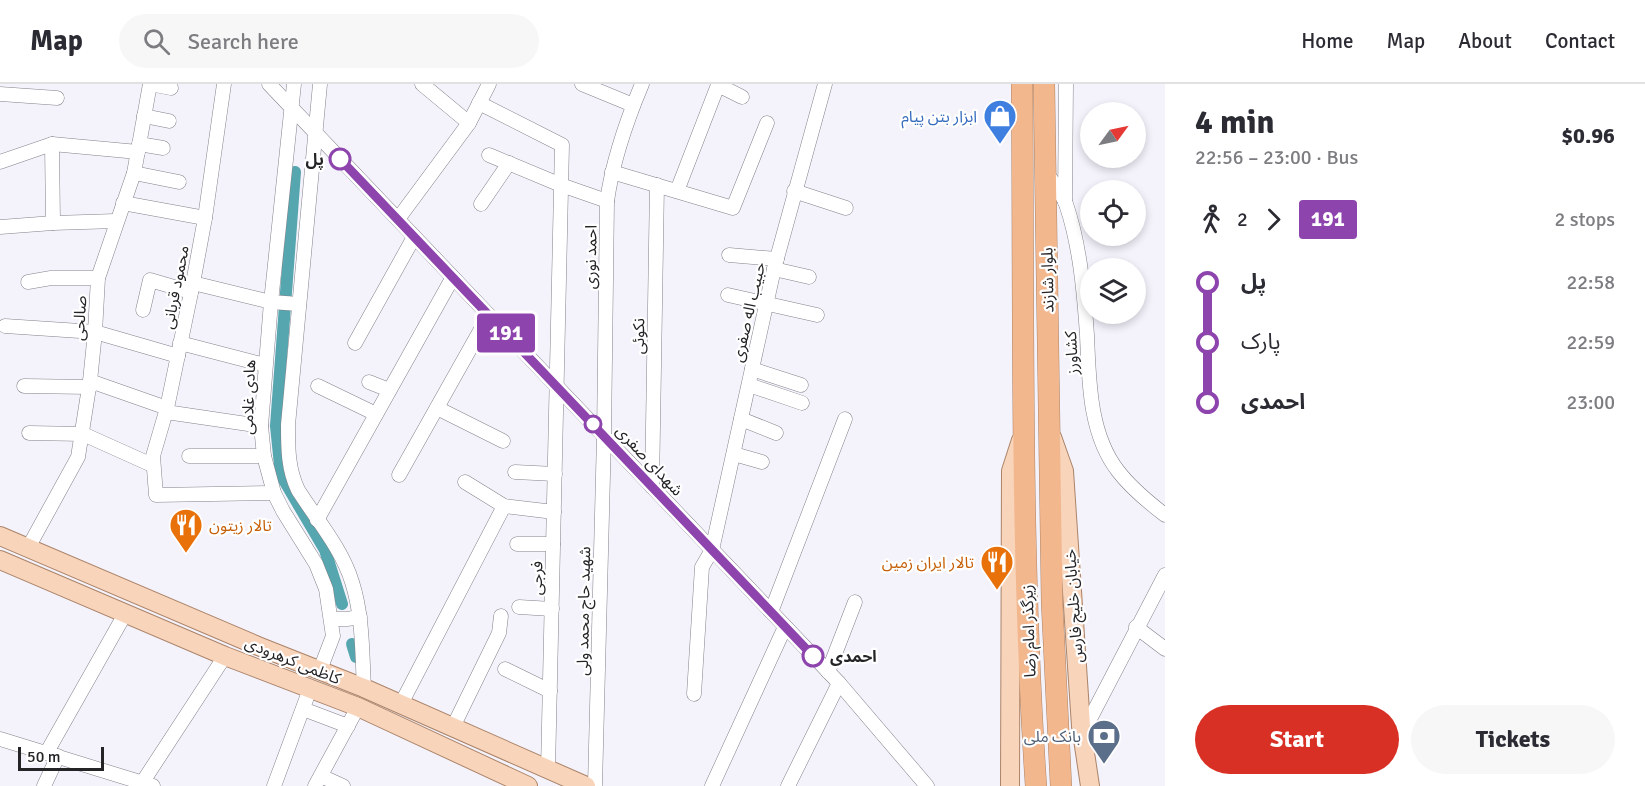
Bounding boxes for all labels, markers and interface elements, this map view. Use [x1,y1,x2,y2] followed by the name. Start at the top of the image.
[119,14,539,68] search box
[30,24,83,58] text: Map
[140,25,173,58] icon: search
[188,28,299,55] text: Search here
[1301,28,1354,54] text: Home
[1387,28,1425,54] text: Map
[1458,28,1512,54] text: About
[1545,28,1615,54] text: Contact
[982,98,1018,145] shop icon: ابزار بتن پیام
[1080,102,1146,168] north arrow
[1080,102,1146,324] map controls
[1195,102,1275,143] text: 4 min
[901,107,977,129] place label: ابزار بتن پیام
[1561,122,1615,149] text: $0.96
[1195,145,1358,170] text: 22:56 – 23:00 · Bus
[329,148,351,170] marker: پل
[306,150,324,170] place label: پل
[1080,180,1146,246] button: locate
[1195,203,1228,236] icon: walk
[1257,203,1290,236] icon: forward
[1311,206,1345,232] text: 191
[1237,207,1248,232] text: 2
[1554,207,1615,232] text: 2 stops
[580,225,602,289] street label: احمد نوری
[158,244,194,331] street label: محمود قربانی
[1037,247,1059,313] street label: بلوار شازند
[1080,258,1146,324] button: layers
[728,260,770,364] street label: حبیب اله صفری
[1241,268,1266,295] text: پل
[1566,270,1615,295] text: 22:58
[69,295,91,341] street label: صالحی
[472,314,540,352] line badge: 191
[629,318,649,354] street label: نکوئی
[489,320,523,346] text: 191
[1241,328,1280,355] text: پارک
[1061,330,1083,376] street label: کشاورز
[1566,330,1615,355] text: 22:59
[238,359,260,435] street label: هادی غلامی
[1241,388,1305,415] text: احمدی
[1566,390,1615,415] text: 23:00
[584,415,602,433] unlabelled marker
[611,421,687,500] street label: شهدای صفری
[168,507,204,554] restaurant icon: تالار زیتون
[209,516,272,536] place label: تالار زیتون
[979,544,1015,591] restaurant icon: تالار ایران زمین
[573,546,597,676] street label: شهید حاج محمد ولی
[1060,548,1090,664] street label: خیابان خلیج فارس
[882,553,974,573] place label: تالار ایران زمین
[527,561,547,595] street label: فرجی
[1017,584,1043,678] street label: زیرگذر امام رضا
[242,633,344,689] street label: کاظمی کرهرودی
[802,645,824,667] marker: احمدی
[830,647,877,667] place label: احمدی
[1195,705,1399,774] button: Start
[1411,705,1615,774] button: Tickets
[1086,718,1122,765] bank icon: بانک ملی
[1024,727,1081,747] place label: بانک ملی
[18,744,104,772] scale bar
[27,747,61,767] text: 50 m

